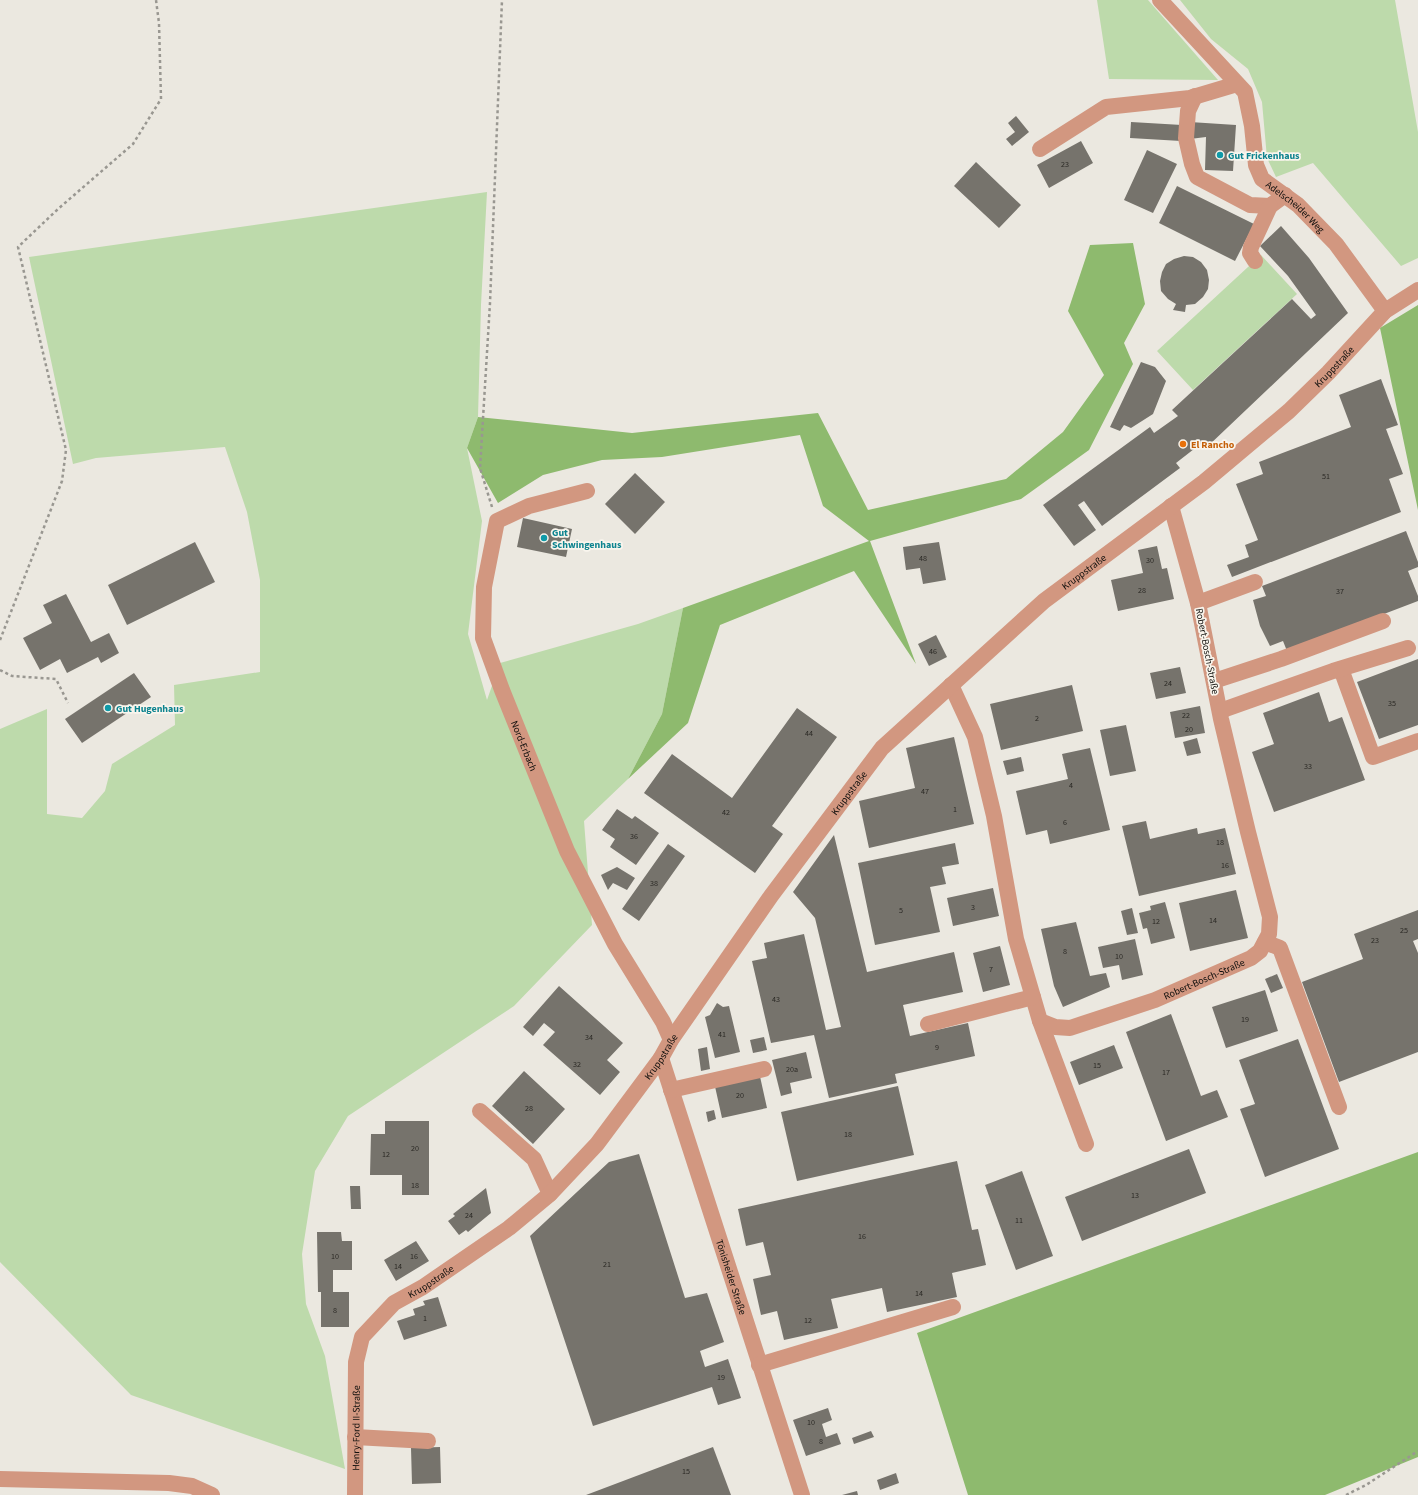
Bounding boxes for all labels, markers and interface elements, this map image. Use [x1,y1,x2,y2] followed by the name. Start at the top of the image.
[1228,149,1300,163] place label: Gut Frickenhaus
[1215,150,1225,160] marker: Gut Frickenhaus
[1061,159,1069,170] house number: 23
[1263,178,1328,237] street label: Adelscheider Weg
[1311,343,1358,391] street label: Kruppstraße
[1191,438,1235,452] place label: El Rancho
[1178,439,1188,449] marker: El Rancho
[1322,471,1330,482] house number: 51
[552,526,622,552] place label: Gut Schwingenhaus
[539,533,549,543] marker: Gut Schwingenhaus
[1059,551,1109,594] street label: Kruppstraße
[919,553,927,564] house number: 48
[1146,555,1154,566] house number: 30
[1138,585,1146,596] house number: 28
[1336,586,1344,597] house number: 37
[1192,607,1222,695] street label: Robert-Bosch-Straße
[929,646,937,657] house number: 46
[1164,678,1172,689] house number: 24
[1388,698,1396,709] house number: 35
[116,702,184,716] place label: Gut Hugenhaus
[103,703,113,713] marker: Gut Hugenhaus
[1182,710,1190,721] house number: 22
[1035,713,1039,724] house number: 2
[507,719,540,773] street label: Nord-Erbach
[1185,724,1193,735] house number: 20
[805,728,813,739] house number: 44
[1304,761,1312,772] house number: 33
[828,768,871,818] street label: Kruppstraße
[1069,780,1073,791] house number: 4
[921,786,929,797] house number: 47
[953,804,957,815] house number: 1
[722,807,730,818] house number: 42
[1063,817,1067,828] house number: 6
[630,831,638,842] house number: 36
[1216,837,1224,848] house number: 18
[1221,860,1229,871] house number: 16
[650,878,658,889] house number: 38
[971,902,975,913] house number: 3
[899,905,903,916] house number: 5
[1209,915,1217,926] house number: 14
[1152,916,1160,927] house number: 12
[1400,925,1408,936] house number: 25
[1371,935,1379,946] house number: 23
[1063,946,1067,957] house number: 8
[1115,951,1123,962] house number: 10
[1162,956,1247,1003] street label: Robert-Bosch-Straße
[989,964,993,975] house number: 7
[772,994,780,1005] house number: 43
[1241,1014,1249,1025] house number: 19
[718,1029,726,1040] house number: 41
[641,1031,681,1083] street label: Kruppstraße
[585,1032,593,1043] house number: 34
[935,1042,939,1053] house number: 9
[573,1059,581,1070] house number: 32
[1093,1060,1101,1071] house number: 15
[786,1064,798,1075] house number: 20a
[1162,1067,1170,1078] house number: 17
[736,1090,744,1101] house number: 20
[525,1103,533,1114] house number: 28
[844,1129,852,1140] house number: 18
[411,1143,419,1154] house number: 20
[382,1149,390,1160] house number: 12
[411,1180,419,1191] house number: 18
[1131,1190,1139,1201] house number: 13
[465,1210,473,1221] house number: 24
[1015,1215,1023,1226] house number: 11
[858,1231,866,1242] house number: 16
[712,1238,749,1317] street label: Tönisheider Straße
[331,1251,339,1262] house number: 10
[410,1251,418,1262] house number: 16
[603,1259,611,1270] house number: 21
[394,1261,402,1272] house number: 14
[406,1262,457,1302] street label: Kruppstraße
[915,1288,923,1299] house number: 14
[333,1305,337,1316] house number: 8
[423,1313,427,1324] house number: 1
[804,1315,812,1326] house number: 12
[717,1372,725,1383] house number: 19
[349,1385,364,1471] street label: Henry-Ford II-Straße
[807,1417,815,1428] house number: 10
[819,1436,823,1447] house number: 8
[682,1466,690,1477] house number: 15

